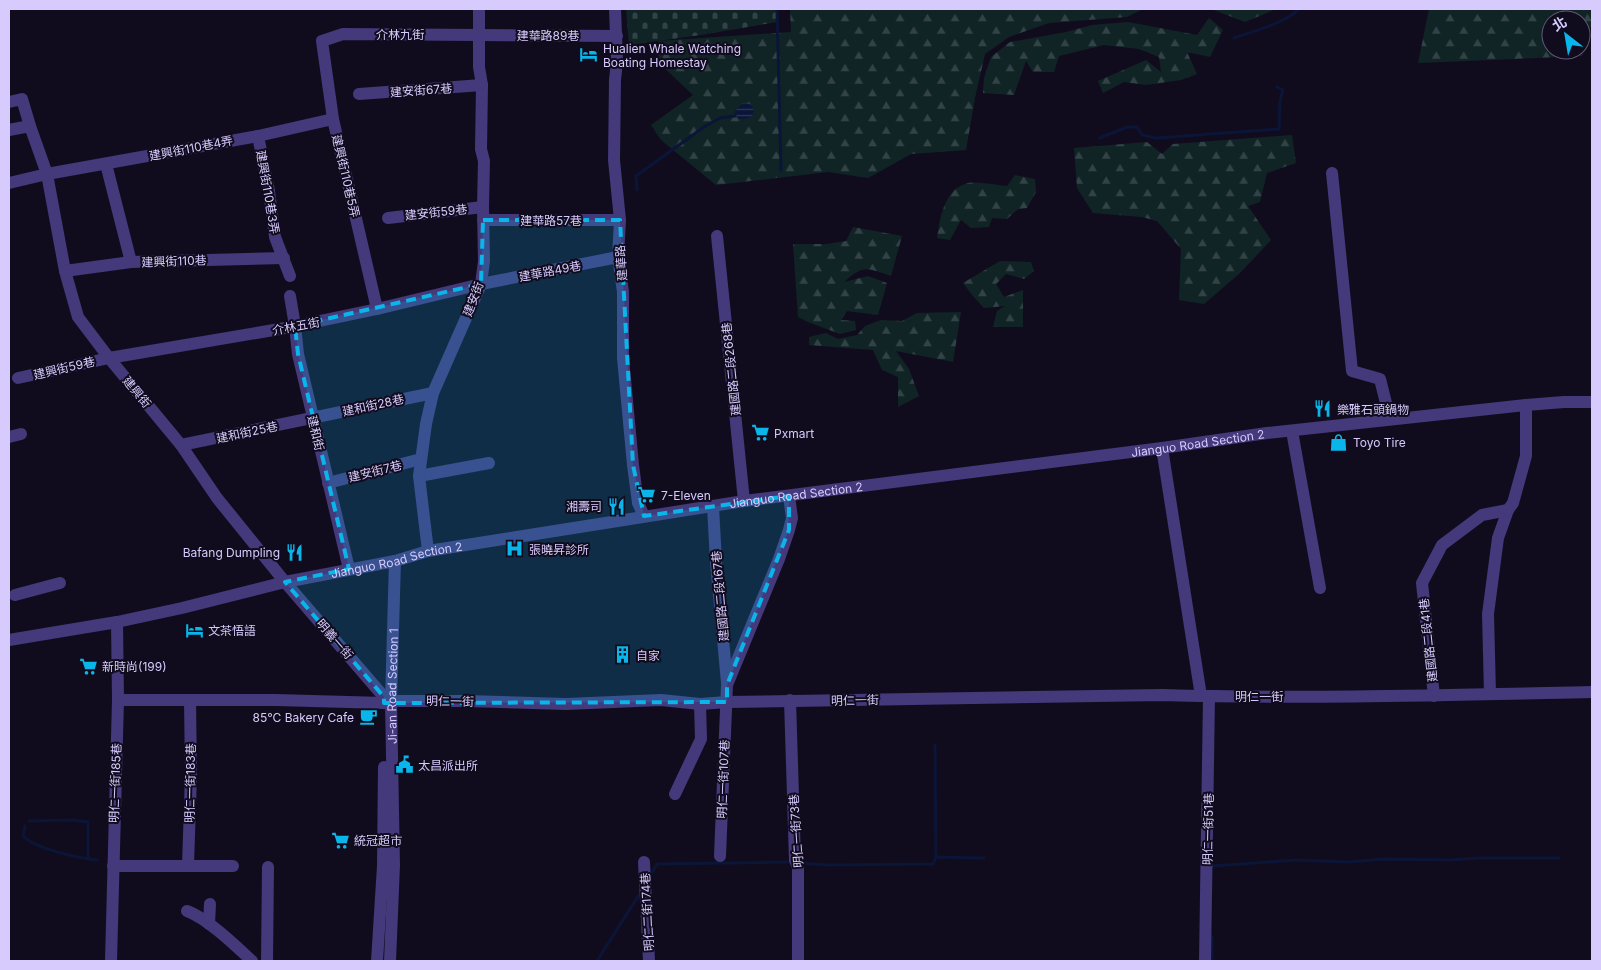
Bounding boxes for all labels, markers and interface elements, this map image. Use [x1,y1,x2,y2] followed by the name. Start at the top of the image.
[1541,10,1591,60] north arrow
[1549,13,1569,34] text: 北
[376,27,424,42] street label: 介林九街
[517,28,579,43] street label: 建華路89巷
[603,41,741,70] place label: Hualien Whale Watching Boating Homestay
[579,45,599,65] hotel icon: Hualien Whale Watching Boating Homestay
[389,80,453,100] street label: 建安街67巷
[148,133,234,163] street label: 建興街110巷4弄
[329,133,363,219] street label: 建興街110巷5弄
[253,149,283,235] street label: 建興街110巷3弄
[404,201,468,223] street label: 建安街59巷
[520,213,582,228] street label: 建華路57巷
[612,245,630,281] street label: 建華路
[141,252,207,270] street label: 建興街110巷
[518,258,582,284] street label: 建華路49巷
[460,280,486,318] street label: 建安街
[271,314,321,338] street label: 介林五街
[719,321,743,417] street label: 建國路二段268巷
[32,354,96,382] street label: 建興街59巷
[120,373,154,411] street label: 建興街
[341,391,405,419] street label: 建和街28巷
[1313,399,1333,419] restaurant icon: 樂雅石頭鍋物
[1337,402,1409,417] place label: 樂雅石頭鍋物
[305,414,327,452] street label: 建和街
[215,418,279,446] street label: 建和街25巷
[750,423,770,443] supermarket icon: Pxmart
[774,426,814,441] place label: Pxmart
[1130,426,1265,459] street label: Jianguo Road Section 2
[1329,432,1349,452] shop icon: Toyo Tire
[1353,435,1406,450] place label: Toyo Tire
[347,457,403,485] street label: 建安街7巷
[728,479,864,511] street label: Jianguo Road Section 2
[637,485,657,505] supermarket icon: 7-Eleven
[661,488,711,503] place label: 7-Eleven
[606,496,626,516] restaurant icon: 湘壽司
[566,499,602,514] place label: 湘壽司
[329,538,463,581] street label: Jianguo Road Section 2
[505,539,525,559] hospital icon: 張曉昇診所
[284,542,304,562] restaurant icon: Bafang Dumpling
[529,542,589,557] place label: 張曉昇診所
[183,545,280,560] place label: Bafang Dumpling
[709,550,731,642] street label: 建國路二段167巷
[1416,597,1440,683] street label: 建國路二段41巷
[314,616,356,662] street label: 明義一街
[184,620,204,640] hotel icon: 文茶悟語
[208,623,256,638] place label: 文茶悟語
[383,628,401,744] street label: Ji-an Road Section 1
[612,645,632,665] building icon: 自家
[636,648,660,663] place label: 自家
[78,656,98,676] supermarket icon: 新時尚(199)
[102,659,167,674] place label: 新時尚(199)
[1235,689,1283,704] street label: 明仁一街
[831,692,879,708] street label: 明仁一街
[426,693,474,709] street label: 明仁一街
[358,707,378,727] cafe icon: 85°C Bakery Cafe
[252,710,354,725] place label: 85°C Bakery Cafe
[714,739,732,819] street label: 明仁一街107巷
[106,743,124,823] street label: 明仁一街185巷
[182,743,198,823] street label: 明仁一街183巷
[394,755,414,775] public building icon: 太昌派出所
[418,758,478,773] place label: 太昌派出所
[1200,793,1216,865] street label: 明仁一街51巷
[786,794,806,868] street label: 明仁一街73巷
[330,830,350,850] supermarket icon: 統冠超市
[354,833,402,848] place label: 統冠超市
[637,872,657,952] street label: 明仁二街174巷

